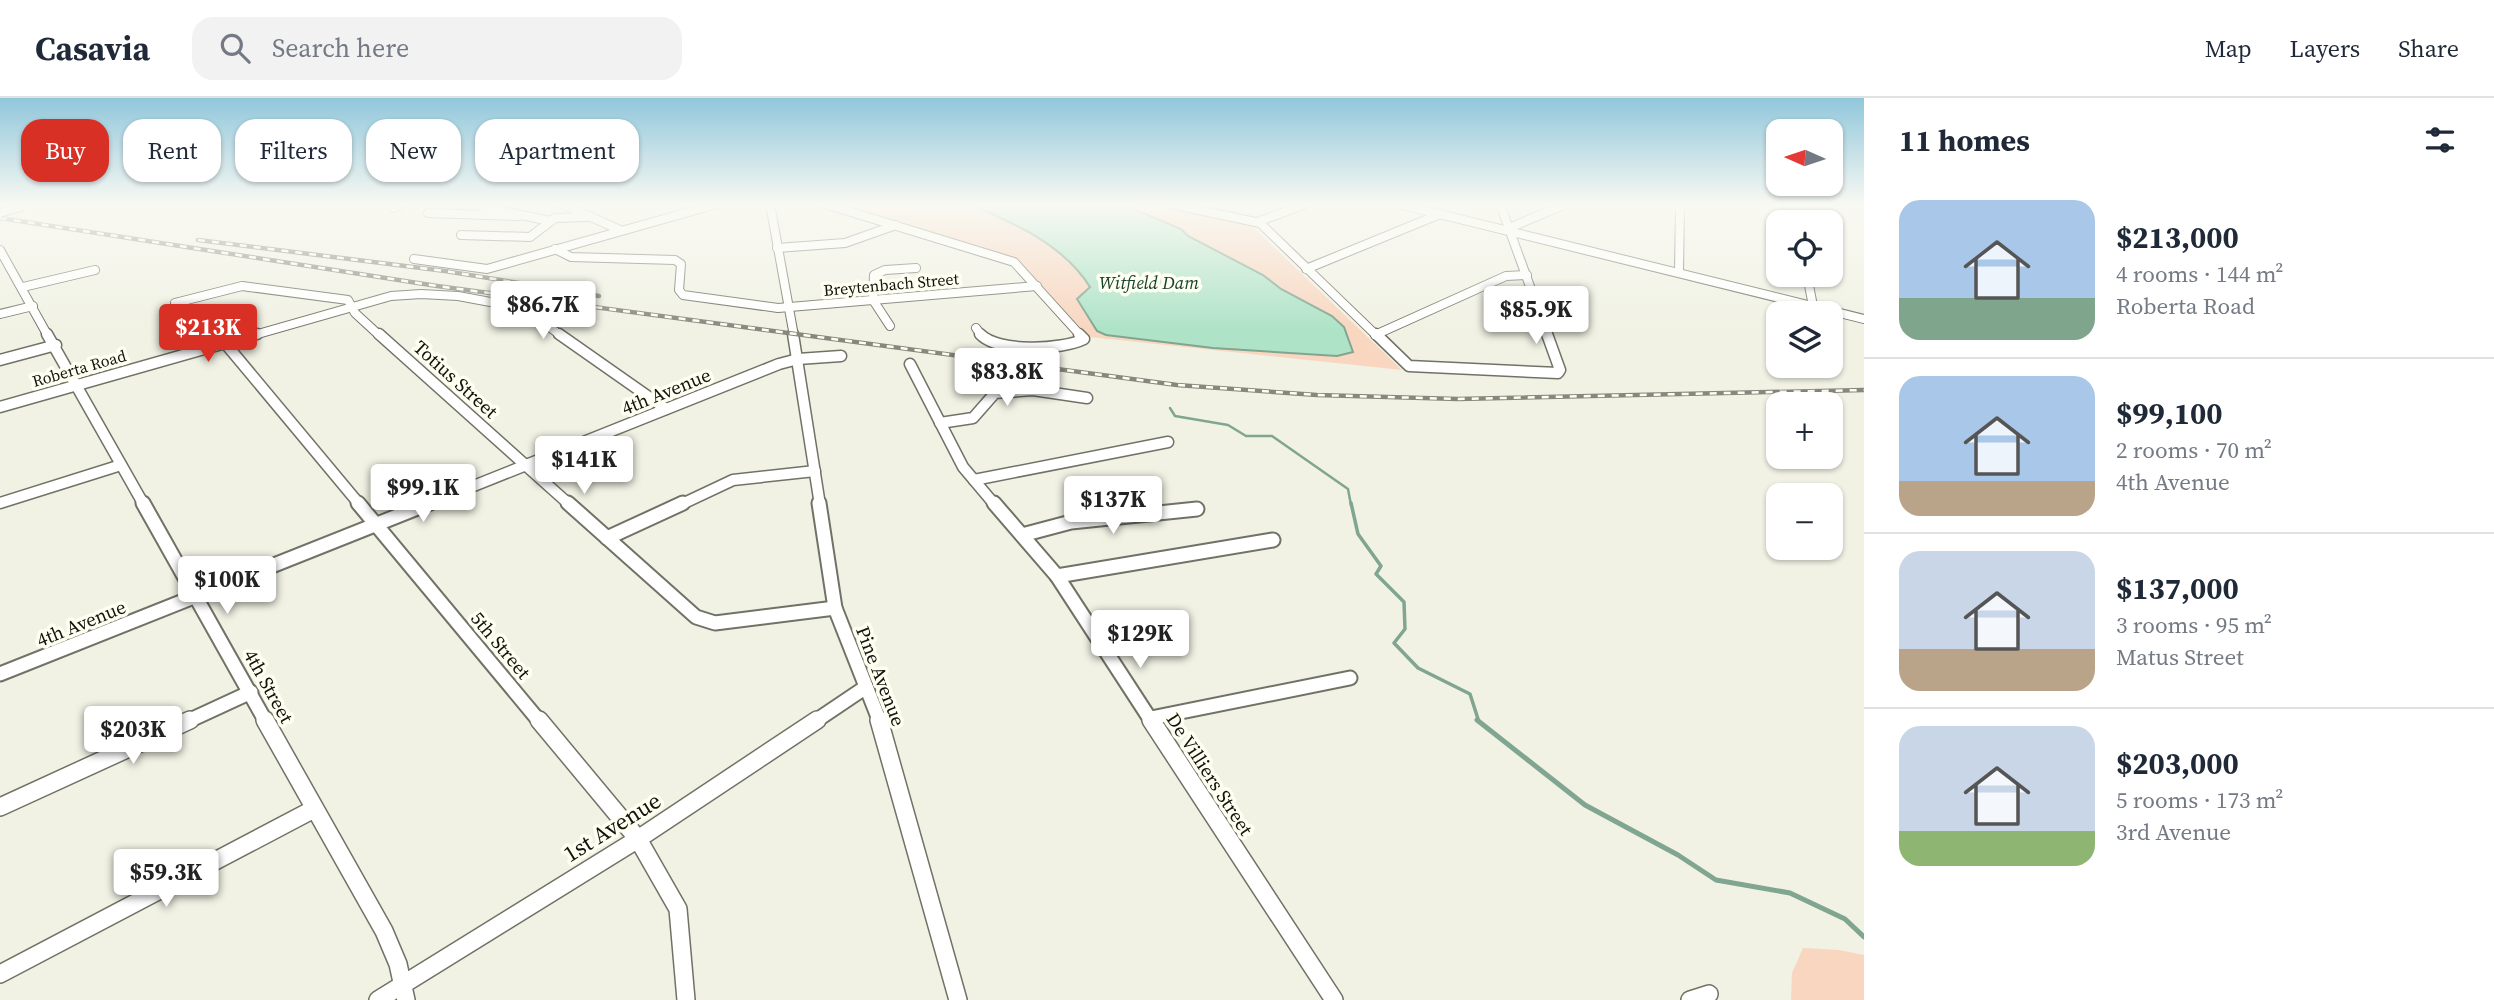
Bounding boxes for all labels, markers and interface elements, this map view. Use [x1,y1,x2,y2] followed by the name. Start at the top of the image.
[192,17,682,80] search box
[35,26,150,71] text: Casavia
[216,29,254,67] icon: search
[272,30,409,66] text: Search here
[2205,32,2252,65] text: Map
[2290,32,2360,65] text: Layers
[2398,32,2459,65] text: Share
[21,119,109,182] chip: Buy
[123,119,221,182] chip: Rent
[235,119,352,182] chip: Filters
[366,119,461,182] chip: New
[475,119,639,182] chip: Apartment
[1766,119,1843,196] north arrow
[1766,119,1843,560] map controls
[1899,120,2030,161] text: 11 homes
[2421,121,2459,159] icon: filters
[1766,210,1843,287] button: locate
[2116,217,2239,258] text: $213,000
[1955,228,2039,312] icon: home
[2116,258,2283,290] text: 4 rooms · 144 m²
[822,267,960,301] street label: Breytenbach Street
[1099,270,1199,295] water label: Witfield Dam
[486,282,600,341] pin: $86.7K
[1479,286,1593,346] pin: $85.9K
[507,288,579,320] text: $86.7K
[2116,290,2255,322] text: Roberta Road
[1500,293,1572,325] text: $85.9K
[1766,301,1843,378] button: layers
[159,304,257,364] pin: $213K
[175,311,241,343] text: $213K
[408,334,504,424] street label: Totius Street
[29,344,129,392] street label: Roberta Road
[950,348,1064,408] pin: $83.8K
[971,355,1043,387] text: $83.8K
[618,361,714,421] street label: 4th Avenue
[1766,392,1843,469] button: +
[2116,393,2223,434] text: $99,100
[1955,404,2039,488] icon: home
[2116,434,2272,466] text: 2 rooms · 70 m²
[535,436,633,496] pin: $141K
[551,443,617,475] text: $141K
[366,464,480,524] pin: $99.1K
[2116,466,2230,498] text: 4th Avenue
[387,471,459,503] text: $99.1K
[1064,476,1162,536] pin: $137K
[1080,483,1146,515] text: $137K
[1766,483,1843,560] button: −
[178,556,276,616] pin: $100K
[194,563,260,595] text: $100K
[2116,568,2239,609] text: $137,000
[1955,579,2039,663] icon: home
[33,593,129,653] street label: 4th Avenue
[465,606,537,685] street label: 5th Street
[2116,609,2272,641] text: 3 rooms · 95 m²
[1091,610,1189,670] pin: $129K
[1107,617,1173,649] text: $129K
[850,622,912,730] street label: Pine Avenue
[2116,641,2244,673] text: Matus Street
[238,644,300,728] street label: 4th Street
[84,706,182,766] pin: $203K
[1161,708,1260,841] street label: De Villiers Street
[100,713,166,745] text: $203K
[2116,743,2239,784] text: $203,000
[1955,754,2039,838] icon: home
[557,784,667,870] street label: 1st Avenue
[2116,784,2283,816] text: 5 rooms · 173 m²
[2116,816,2231,848] text: 3rd Avenue
[109,850,223,909] pin: $59.3K
[130,856,202,888] text: $59.3K

